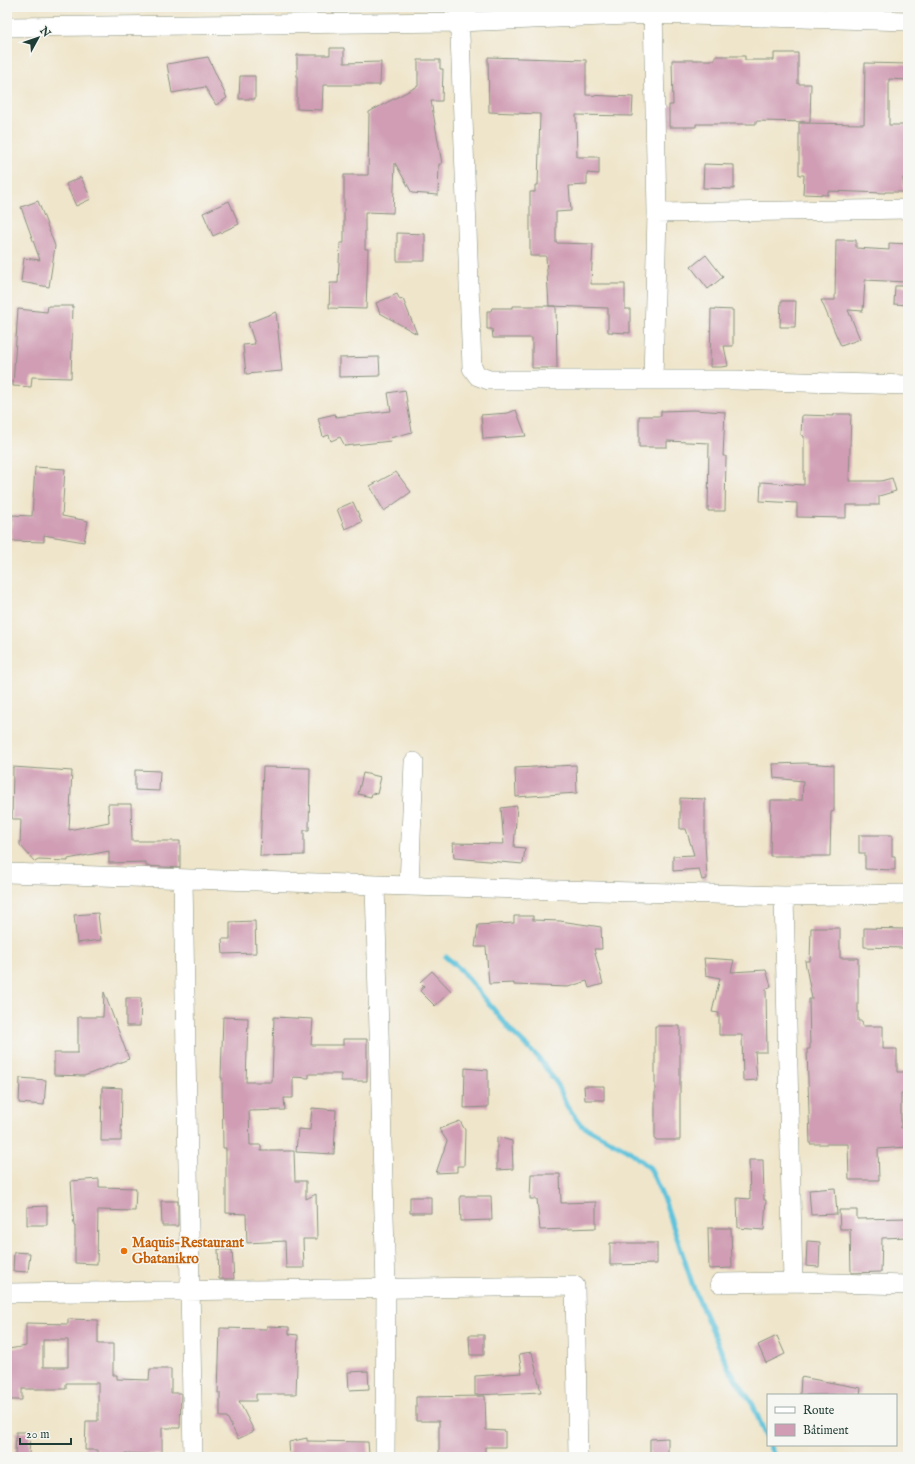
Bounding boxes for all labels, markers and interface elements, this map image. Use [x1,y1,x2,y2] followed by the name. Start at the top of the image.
[18,18,58,58] north arrow
[36,23,54,41] text: N
[132,1234,244,1268] place label: Maquis-Restaurant Gbatanikro
[119,1246,129,1256] marker: Maquis-Restaurant Gbatanikro
[767,1394,897,1446] legend
[803,1403,835,1418] text: Route
[20,1420,71,1446] scale bar
[803,1423,849,1438] text: Bâtiment
[26,1427,49,1442] text: 20 m

